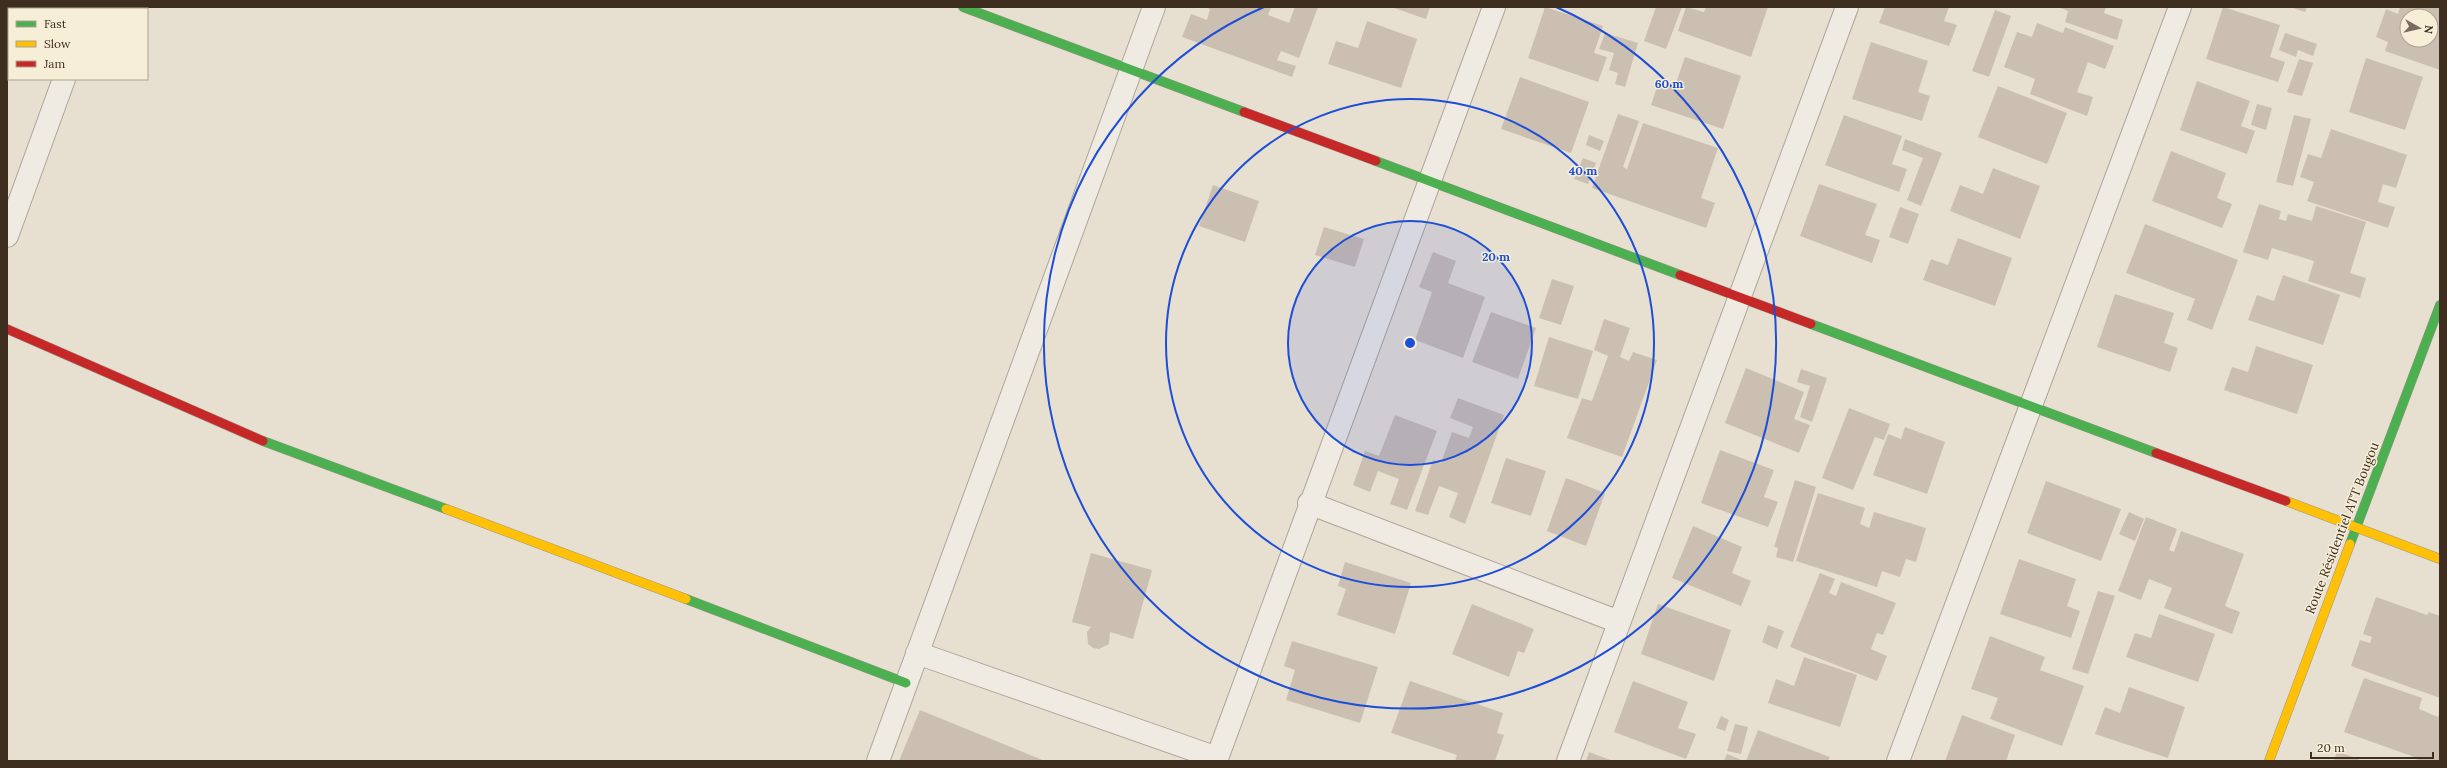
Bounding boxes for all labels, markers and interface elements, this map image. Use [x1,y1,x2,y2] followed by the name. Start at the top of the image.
[8,8,148,80] legend
[2399,8,2439,48] north arrow
[44,16,67,31] text: Fast
[2421,24,2436,35] text: N
[44,36,71,51] text: Slow
[43,56,65,71] text: Jam
[1655,76,1683,91] text: 60 m
[1569,163,1597,178] text: 40 m
[1482,249,1510,264] text: 20 m
[1403,336,1417,350] centre of rings
[2301,439,2383,616] street label: Route Résidentiel ATT Bougou
[2311,734,2433,760] scale bar
[2317,740,2345,755] text: 20 m

